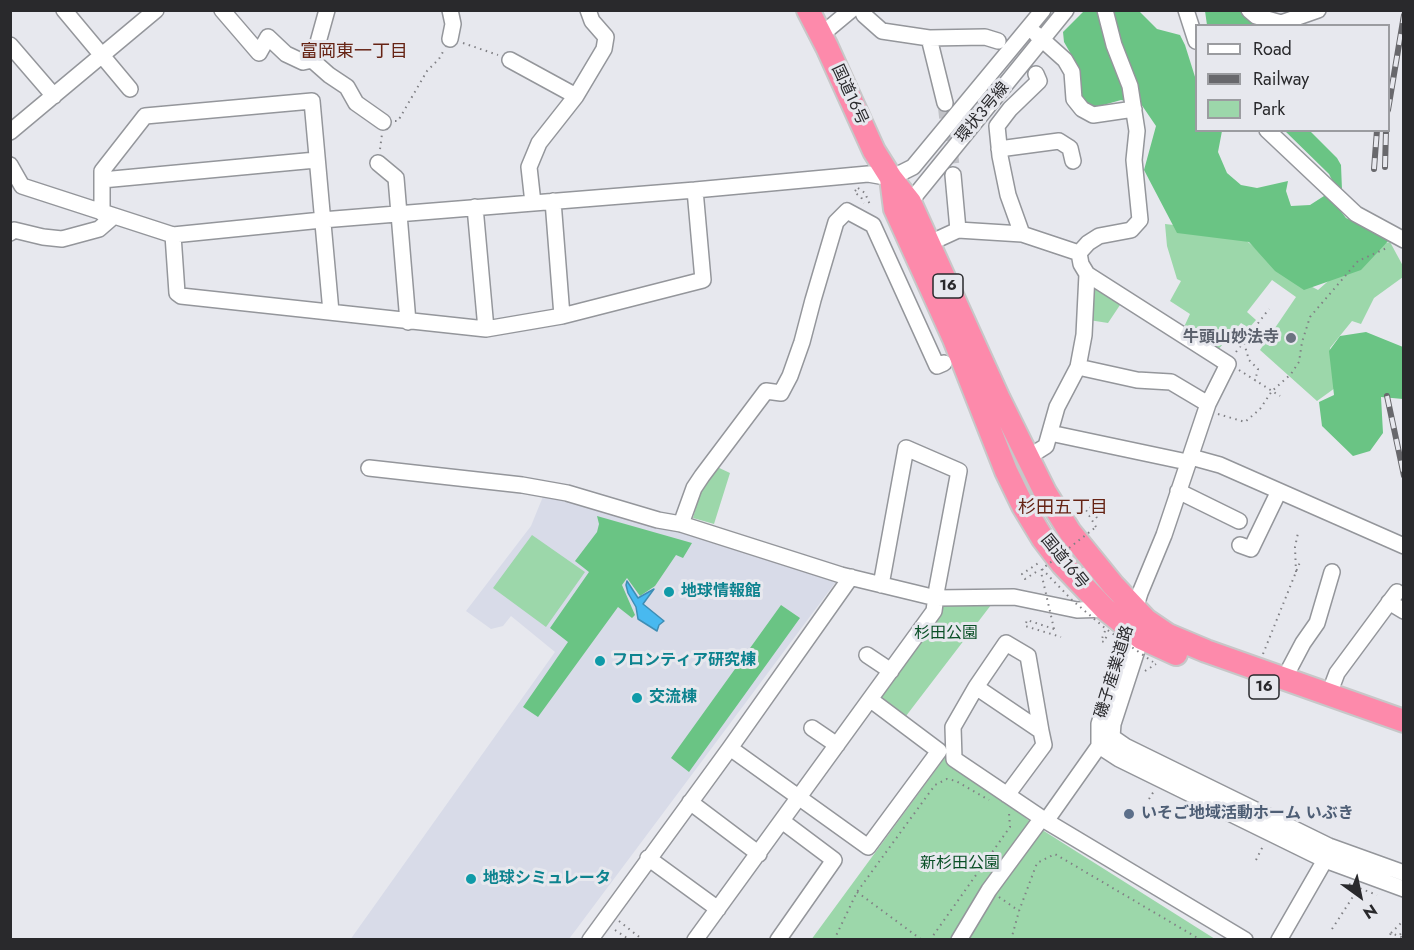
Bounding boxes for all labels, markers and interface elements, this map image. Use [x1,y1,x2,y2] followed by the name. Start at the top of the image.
[1195,24,1390,132] legend
[1253,36,1292,62] text: Road
[300,42,408,64] district label: 富岡東一丁目
[827,62,871,128] street label: 国道16号
[1253,66,1309,92] text: Railway
[952,79,1014,147] street label: 環状3号線
[1253,96,1285,122] text: Park
[933,274,963,298] road number: 16
[1183,328,1279,348] place label: 牛頭山妙法寺
[1284,331,1298,345] marker: 牛頭山妙法寺
[1018,498,1108,520] district label: 杉田五丁目
[1036,531,1092,593] street label: 国道16号
[681,582,761,602] place label: 地球情報館
[662,585,676,599] marker: 地球情報館
[1092,623,1138,721] street label: 磯子産業道路
[914,624,978,644] park label: 杉田公園
[612,651,756,671] place label: フロンティア研究棟
[593,654,607,668] marker: フロンティア研究棟
[1249,675,1279,699] road number: 16
[649,688,697,708] place label: 交流棟
[630,691,644,705] marker: 交流棟
[1141,804,1354,824] place label: いそご地域活動ホーム いぶき
[1122,807,1136,821] marker: いそご地域活動ホーム いぶき
[920,854,1000,874] park label: 新杉田公園
[1330,866,1390,926] north arrow
[483,869,611,889] place label: 地球シミュレータ
[464,872,478,886] marker: 地球シミュレータ
[1358,898,1382,925] text: N

